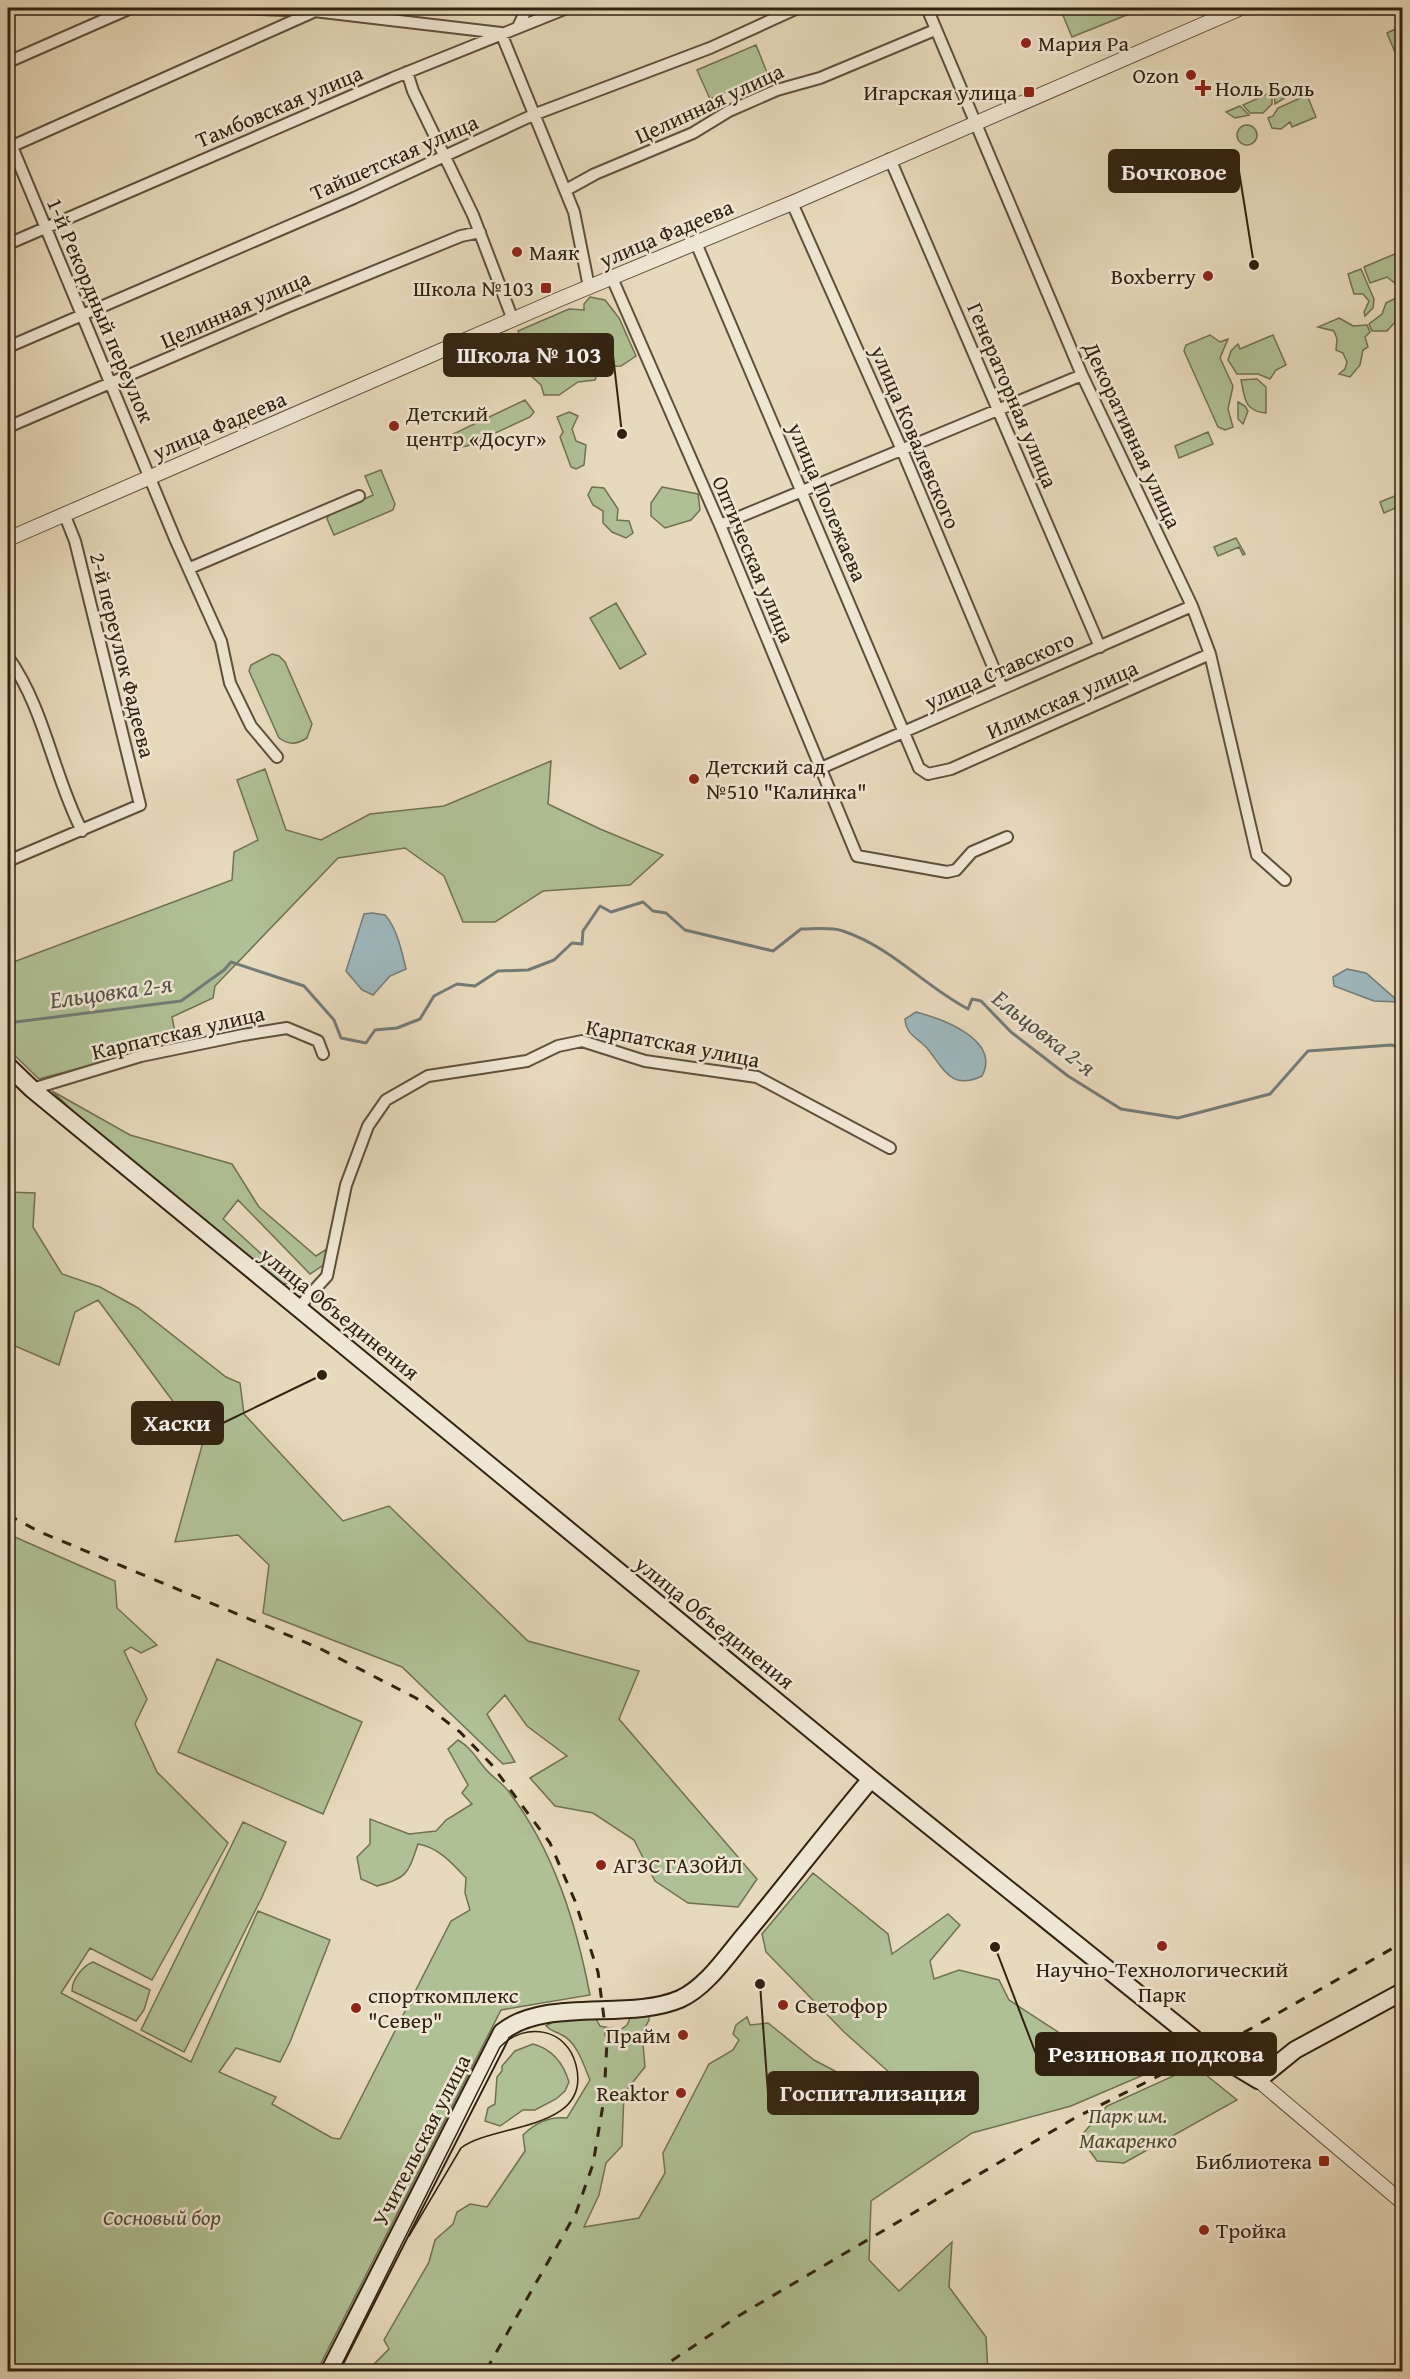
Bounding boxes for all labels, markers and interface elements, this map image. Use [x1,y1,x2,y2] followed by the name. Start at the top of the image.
[1038,27,1130,59] place label: Мария Ра
[1019,36,1033,50] marker: Мария Ра
[629,54,789,152] street label: Целинная улица
[190,56,368,156] street label: Тамбовская улица
[1132,59,1180,91] place label: Ozon
[1184,68,1198,82] marker: Ozon
[1215,72,1314,104] place label: Ноль Боль
[863,76,1018,108] place label: Игарская улица
[1196,81,1210,95] marker: Ноль Боль
[1022,85,1036,99] marker: Игарская улица
[305,105,483,208] street label: Тайшетская улица
[1109,150,1239,192] callout: Бочковое
[1121,154,1227,189] text: Бочковое
[593,190,738,276] street label: улица Фадеева
[39,192,163,428] street label: 1-й Рекордный переулок
[529,236,580,268] place label: Маяк
[510,245,524,259] marker: Маяк
[1111,260,1196,292] place label: Boxberry
[155,261,316,356] street label: Целинная улица
[1201,269,1215,283] marker: Boxberry
[413,272,534,304] place label: Школа №103
[539,281,553,295] marker: Школа №103
[959,297,1067,493] street label: Генераторная улица
[444,334,613,376] callout: Школа № 103
[1075,336,1191,534] street label: Декоративная улица
[456,337,602,372] text: Школа № 103
[863,339,969,534] street label: улица Ковалевского
[146,382,291,468] street label: улица Фадеева
[405,397,546,454] place label: Детский центр «Досуг»
[780,416,876,587] street label: улица Полежаева
[387,419,401,433] marker: Детский центр «Досуг»
[704,471,804,648] street label: Оптическая улица
[82,549,164,761] street label: 2-й переулок Фадеева
[918,623,1079,718] street label: улица Ставского
[981,651,1143,747] street label: Илимская улица
[705,750,867,807] place label: Детский сад №510 "Калинка"
[687,772,701,786] marker: Детский сад №510 "Калинка"
[46,966,175,1018] water label: Ельцовка 2-я
[984,980,1104,1085] water label: Ельцовка 2-я
[88,996,268,1067] street label: Карпатская улица
[583,1010,763,1076] street label: Карпатская улица
[253,1238,427,1387] street label: улица Объединения
[132,1402,223,1444] callout: Хаски
[143,1405,211,1440] text: Хаски
[628,1547,802,1696] street label: улица Объединения
[613,1849,743,1881] place label: АГЗС ГАЗОЙЛ
[594,1858,608,1872] marker: АГЗС ГАЗОЙЛ
[1155,1939,1169,1953] marker: Научно-Технологический Парк
[1036,1953,1288,2010] place label: Научно-Технологический Парк
[368,1979,519,2036] place label: спорткомплекс "Север"
[795,1989,888,2021] place label: Светофор
[776,1998,790,2012] marker: Светофор
[349,2001,363,2015] marker: спорткомплекс "Север"
[606,2019,671,2051] place label: Прайм
[676,2028,690,2042] marker: Прайм
[1036,2033,1276,2075] callout: Резиновая подкова
[1048,2036,1265,2071] text: Резиновая подкова
[364,2048,478,2231] street label: Учительская улица
[768,2072,978,2114] callout: Госпитализация
[780,2075,966,2110] text: Госпитализация
[596,2077,669,2109] place label: Reaktor
[674,2086,688,2100] marker: Reaktor
[1079,2099,1177,2156] park label: Парк им. Макаренко
[1196,2145,1313,2177] place label: Библиотека
[1317,2154,1331,2168] marker: Библиотека
[103,2201,221,2233] park label: Сосновый бор
[1216,2214,1287,2246] place label: Тройка
[1197,2223,1211,2237] marker: Тройка

